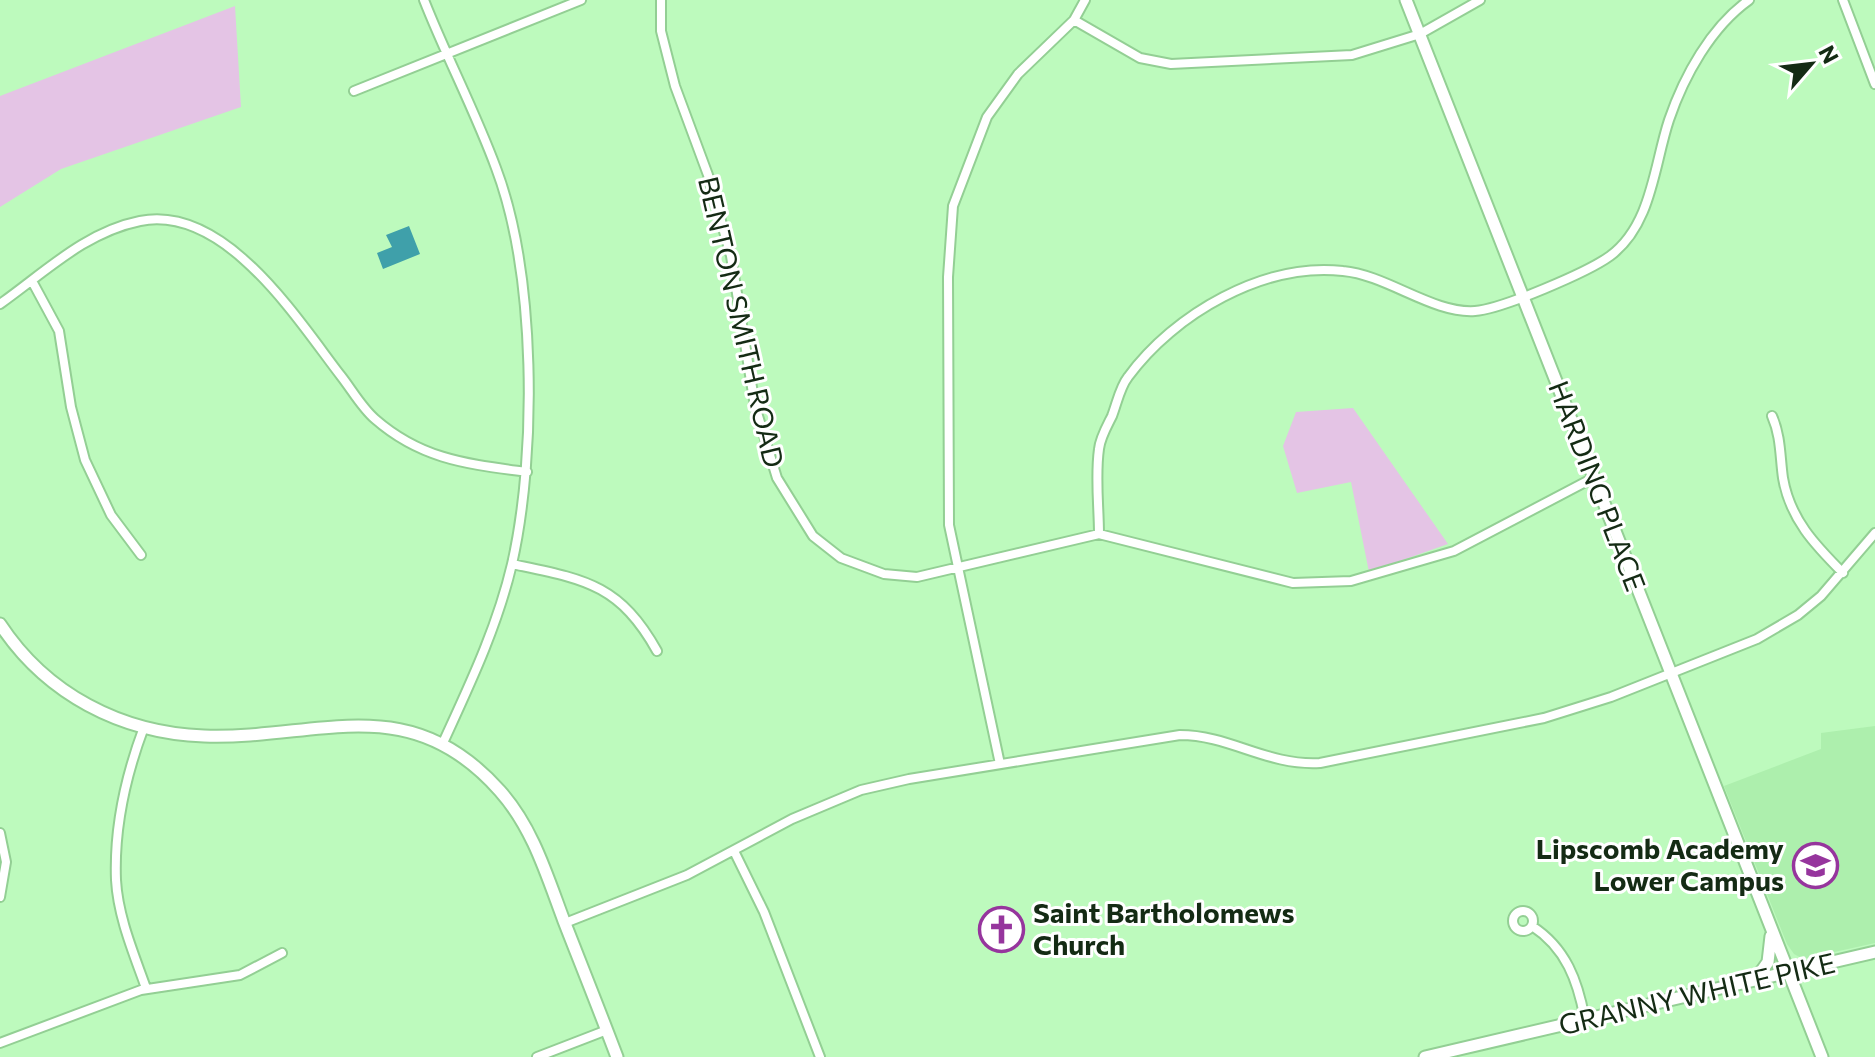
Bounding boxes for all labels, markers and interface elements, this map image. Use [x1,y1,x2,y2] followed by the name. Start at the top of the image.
[1771,24,1851,104] north arrow
[1813,41,1845,68] text: N
[692,173,792,471] street label: BENTON SMITH ROAD
[1542,376,1654,596] street label: HARDING PLACE
[1536,831,1784,897] place label: Lipscomb Academy Lower Campus
[1791,841,1839,889] school or university icon: Lipscomb Academy Lower Campus
[1033,895,1295,961] place label: Saint Bartholomews Church
[978,905,1026,953] church icon: Saint Bartholomews Church
[1555,945,1838,1041] street label: GRANNY WHITE PIKE

